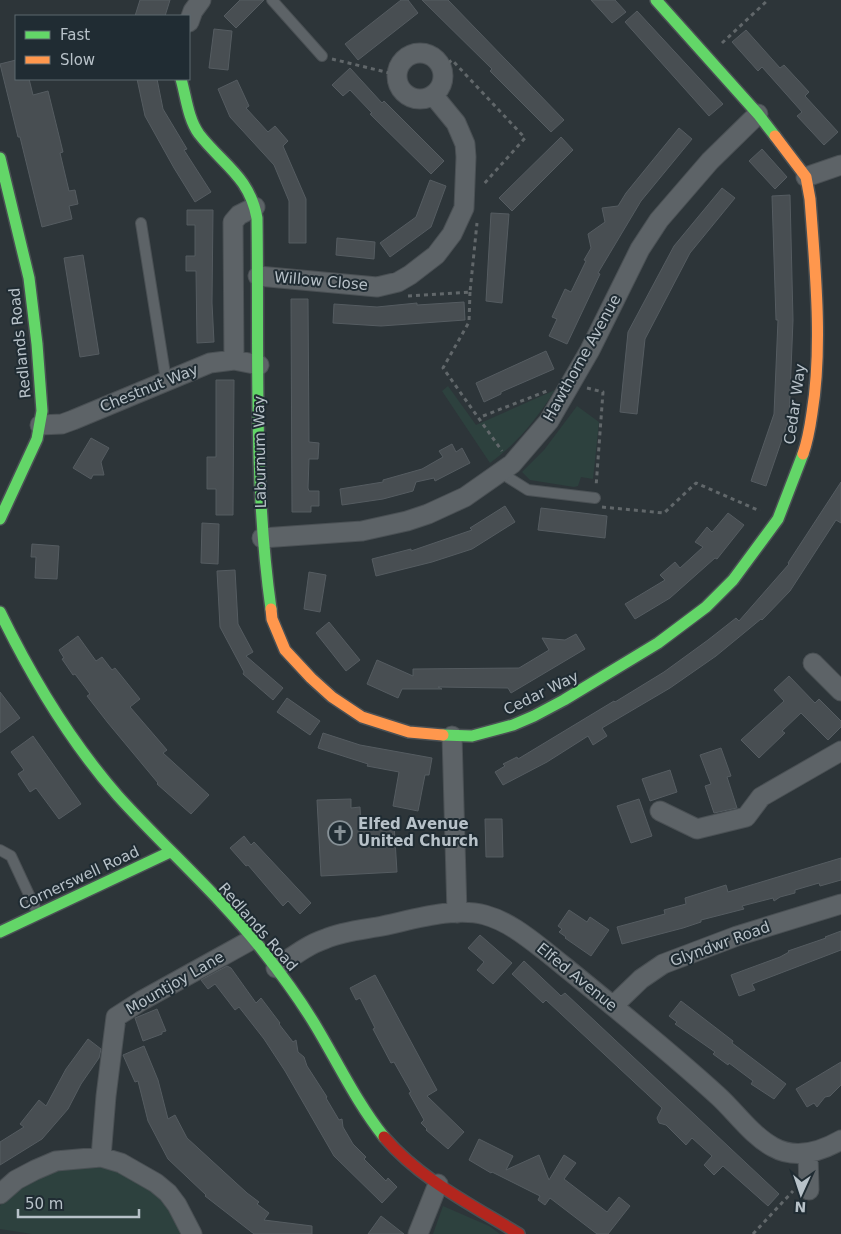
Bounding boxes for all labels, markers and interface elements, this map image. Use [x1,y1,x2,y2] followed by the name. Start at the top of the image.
[15,15,190,80] legend
[60,26,90,44] text: Fast
[60,51,95,69] text: Slow
[273,268,369,294] street label: Willow Close
[5,287,35,399] street label: Redlands Road
[540,291,624,425] street label: Hawthorne Avenue
[97,360,201,416] street label: Chestnut Way
[780,362,810,446] street label: Cedar Way
[250,395,270,509] street label: Laburnum Way
[501,667,582,719] street label: Cedar Way
[358,815,479,850] place label: Elfed Avenue United Church
[327,820,353,846] church icon: Elfed Avenue United Church
[16,842,142,914] street label: Cornerswell Road
[215,879,301,975] street label: Redlands Road
[668,918,772,970] street label: Glyndwr Road
[533,939,621,1015] street label: Elfed Avenue
[123,948,227,1018] street label: Mountjoy Lane
[776,1169,826,1219] north arrow
[18,1186,139,1218] scale bar
[25,1195,63,1213] text: 50 m
[794,1199,807,1215] text: N

